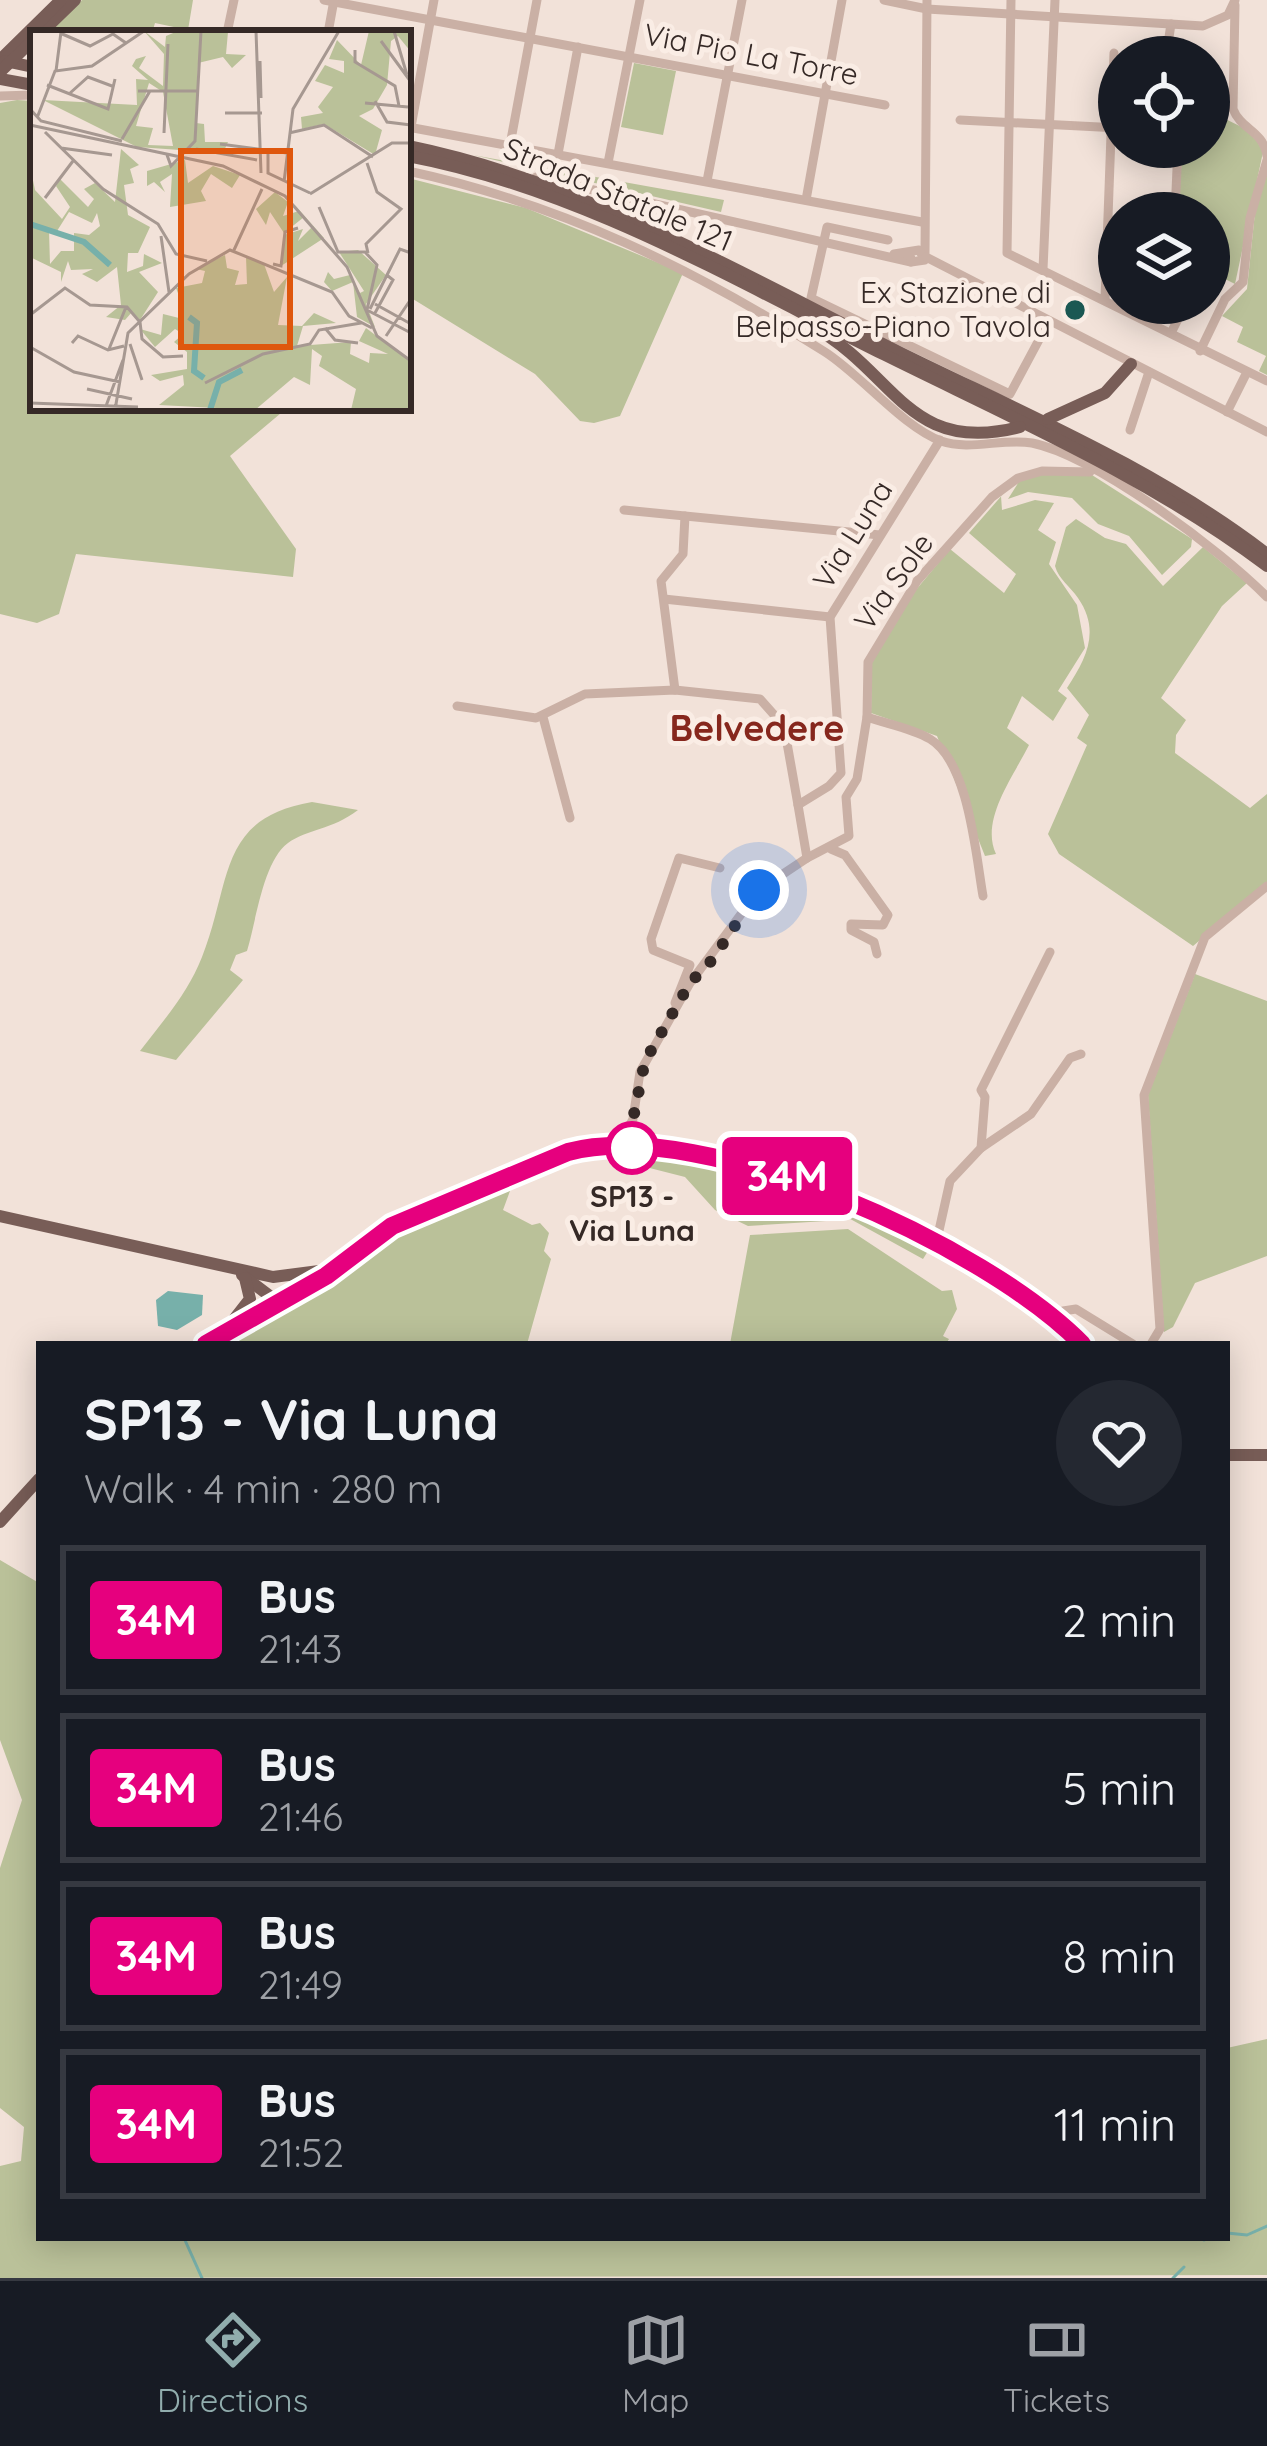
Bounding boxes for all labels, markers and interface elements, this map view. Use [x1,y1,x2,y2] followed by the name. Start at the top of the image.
[641,15,862,93] street label: Via Pio La Torre
[30,30,411,411] inset map
[1098,36,1230,324] map controls
[1098,36,1230,168] button: locate
[498,129,739,259] street label: Strada Statale 121
[1098,192,1230,324] button: layers
[735,273,1051,345] place label: Ex Stazione di Belpasso-Piano Tavola
[1062,297,1088,323] marker: Ex Stazione di Belpasso-Piano Tavola
[804,473,900,596] street label: Via Luna
[845,525,941,638] street label: Via Sole
[670,705,844,750] district label: Belvedere
[729,860,789,920] your location
[607,1123,657,1173] marker: SP13 - Via Luna
[718,1137,856,1215] line badge: 34M
[746,1149,828,1202] text: 34M
[569,1177,695,1249] place label: SP13 - Via Luna
[1056,1380,1182,1506] button: heart
[84,1383,499,1454] text: SP13 - Via Luna
[84,1464,442,1513] text: Walk · 4 min · 280 m
[258,1568,336,1624] text: Bus
[1062,1592,1176,1648] text: 2 min
[115,1593,197,1646] text: 34M
[258,1624,342,1673] text: 21:43
[258,1736,336,1792] text: Bus
[1063,1760,1176,1816] text: 5 min
[115,1761,197,1814] text: 34M
[258,1792,343,1841] text: 21:46
[258,1904,336,1960] text: Bus
[1063,1928,1176,1984] text: 8 min
[115,1929,197,1982] text: 34M
[258,1960,343,2009] text: 21:49
[258,2072,336,2128] text: Bus
[1054,2096,1176,2152] text: 11 min
[115,2097,197,2150] text: 34M
[258,2128,344,2177] text: 21:52
[157,2307,308,2420] tab: Directions
[622,2307,689,2420] tab: Map
[1003,2307,1110,2420] tab: Tickets

